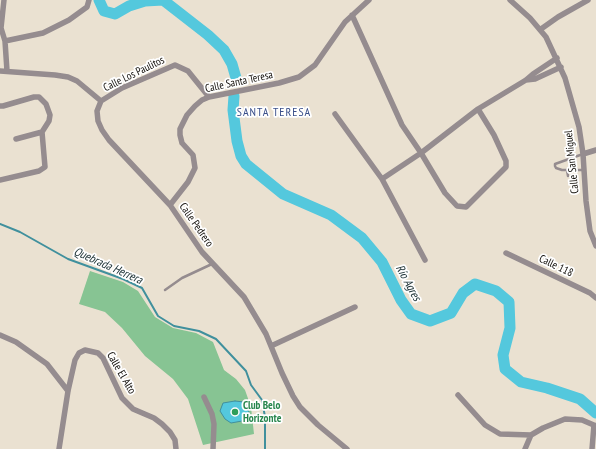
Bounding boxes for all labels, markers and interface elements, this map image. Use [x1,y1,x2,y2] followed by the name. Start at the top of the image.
[101,54,167,94] street label: Calle Los Paulitos
[204,68,274,96] street label: Calle Santa Teresa
[237,106,311,120] district label: SANTA TERESA
[562,130,582,194] street label: Calle San Miguel
[176,201,216,249] street label: Calle Pedrero
[71,244,145,288] water label: Quebrada Herrera
[537,252,575,280] street label: Calle 118
[392,262,424,304] water label: Río Agres
[104,350,138,396] street label: Calle El Alto
[243,399,281,425] place label: Club Belo Horizonte
[230,407,240,417] marker: Club Belo Horizonte

